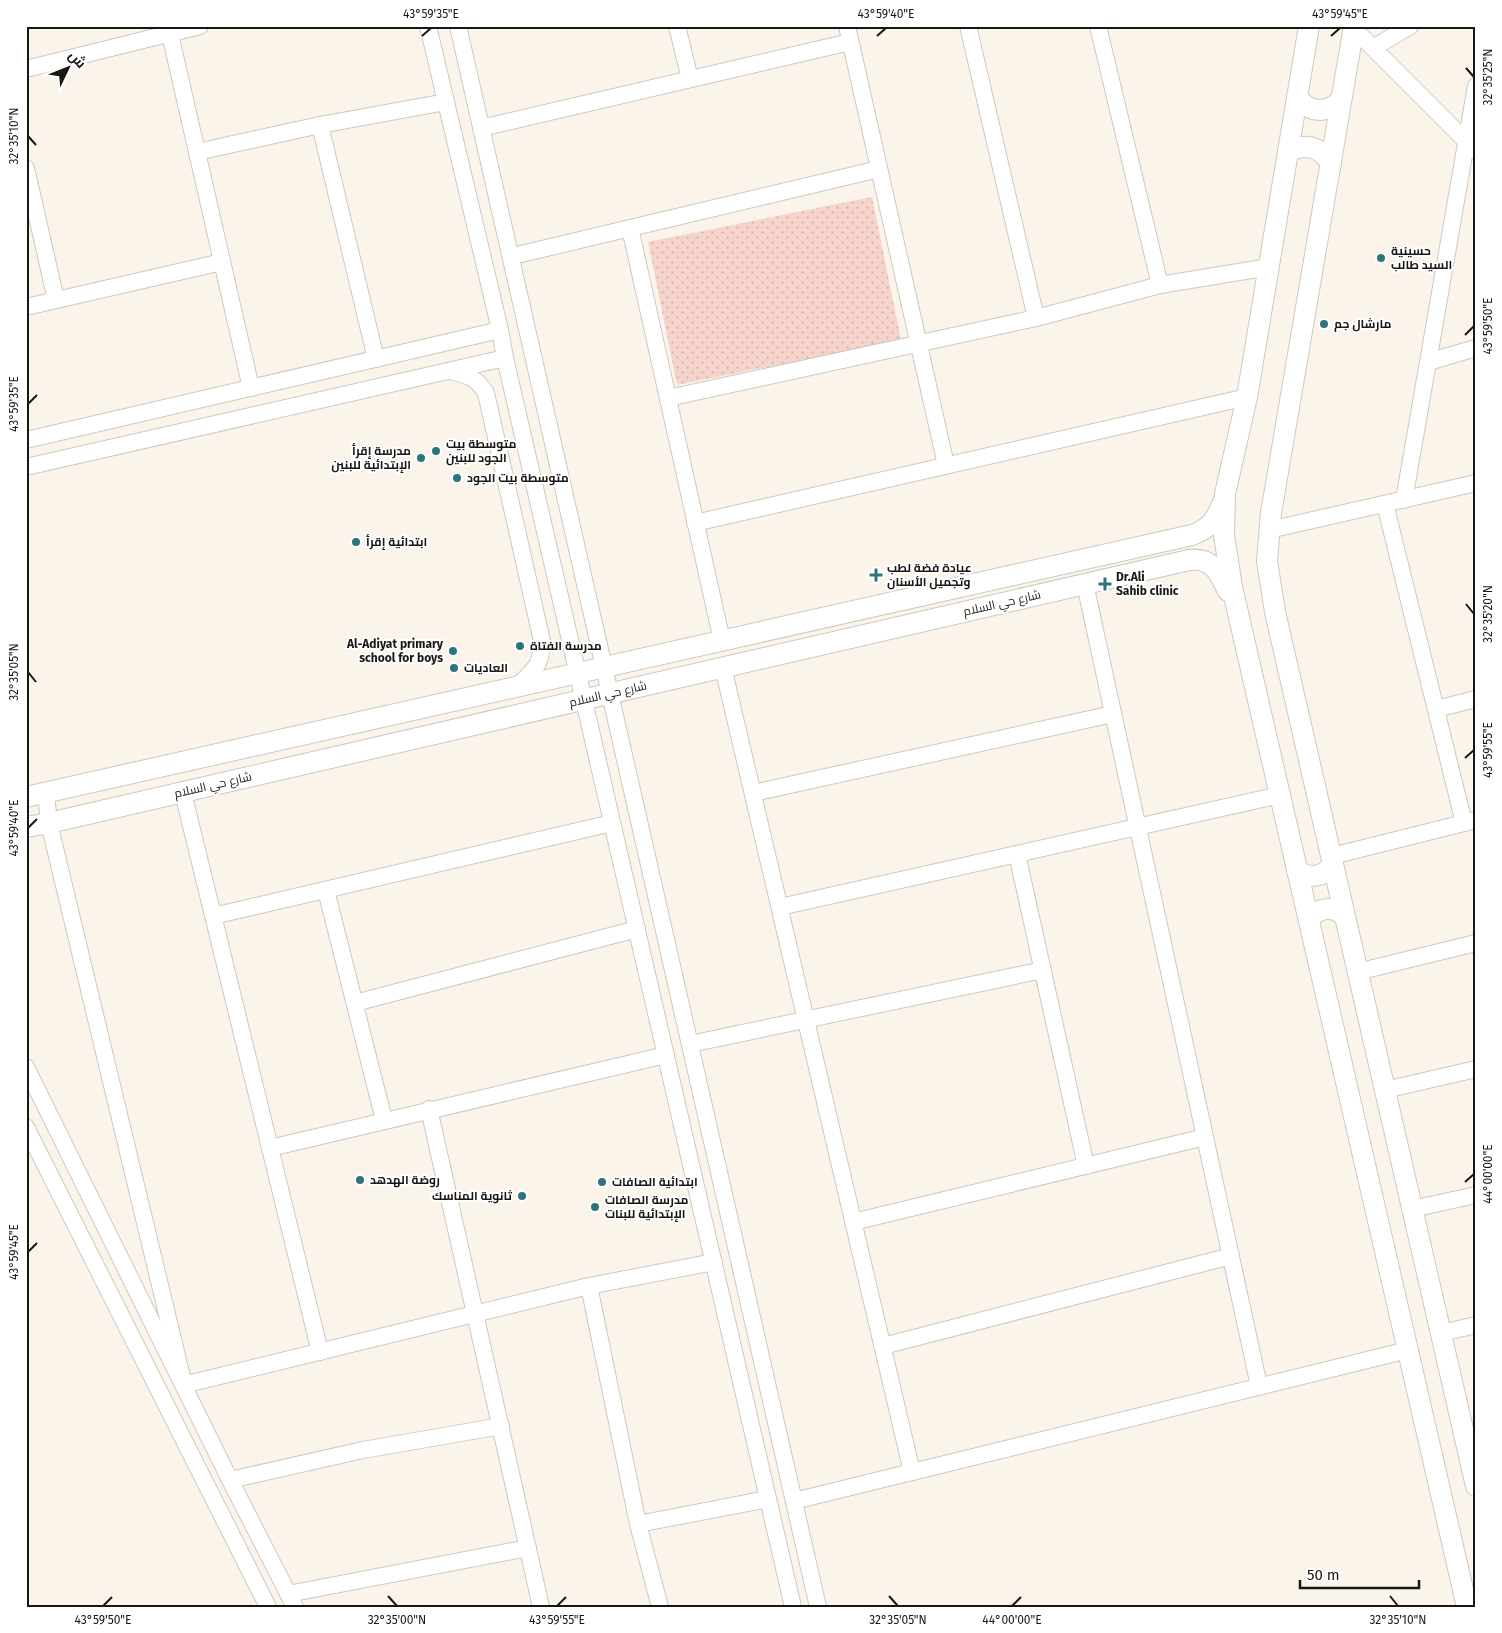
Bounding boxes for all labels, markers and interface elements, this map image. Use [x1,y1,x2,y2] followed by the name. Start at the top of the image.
[403,7,459,21] text: 43°59'35"E
[858,7,914,21] text: 43°59'40"E
[1312,7,1368,21] text: 43°59'45"E
[42,42,92,92] north arrow
[65,47,90,72] text: ش
[1481,49,1495,105] text: 32°35'25"N
[7,107,21,165] text: 32°35'10"N
[1391,244,1452,272] place label: حسينية السيد طالب
[1375,252,1387,264] marker: حسينية السيد طالب
[1481,297,1495,355] text: 43°59'50"E
[1334,317,1391,332] place label: مارشال جم
[1318,318,1330,330] marker: مارشال جم
[7,376,21,432] text: 43°59'35"E
[446,437,517,466] place label: متوسطة بيت الجود للبنين
[331,443,411,473] place label: مدرسة إقرأ الإبتدائية للبنين
[430,445,442,457] marker: متوسطة بيت الجود للبنين
[415,452,427,464] marker: مدرسة إقرأ الإبتدائية للبنين
[467,471,569,486] place label: متوسطة بيت الجود
[451,472,463,484] marker: متوسطة بيت الجود
[366,534,427,550] place label: ابتدائية إقرأ
[350,536,362,548] marker: ابتدائية إقرأ
[887,561,972,590] place label: عيادة فضة لطب وتجميل الأسنان
[869,568,883,582] marker: عيادة فضة لطب وتجميل الأسنان
[1116,570,1179,598] place label: Dr.Ali Sahib clinic
[1098,577,1112,591] marker: Dr.Ali Sahib clinic
[1481,585,1495,643] text: 32°35'20"N
[962,587,1043,622] street label: شارع حي السلام
[346,637,444,665] place label: Al-Adiyat primary school for boys
[530,639,602,654] place label: مدرسة الفتاة
[514,640,526,652] marker: مدرسة الفتاة
[7,643,21,701] text: 32°35'05"N
[447,645,459,657] marker: Al-Adiyat primary school for boys
[464,661,508,675] place label: العاديات
[448,662,460,674] marker: العاديات
[568,678,649,713] street label: شارع حي السلام
[1481,722,1495,778] text: 43°59'55"E
[173,769,254,804] street label: شارع حي السلام
[7,800,21,856] text: 43°59'40"E
[1481,1144,1495,1204] text: 44°00'00"E
[370,1173,440,1188] place label: روضة الهدهد
[354,1174,366,1186] marker: روضة الهدهد
[612,1175,698,1189] place label: ابتدائية الصافات
[596,1176,608,1188] marker: ابتدائية الصافات
[432,1189,513,1204] place label: ثانوية المناسك
[516,1190,528,1202] marker: ثانوية المناسك
[605,1193,689,1222] place label: مدرسة الصافات الإبتدائية للبنات
[589,1201,601,1213] marker: مدرسة الصافات الإبتدائية للبنات
[7,1224,21,1280] text: 43°59'45"E
[1300,1558,1418,1590] scale bar
[1307,1566,1340,1584] text: 50 m
[74,1613,132,1627] text: 43°59'50"E
[368,1613,426,1627] text: 32°35'00"N
[529,1613,585,1627] text: 43°59'55"E
[869,1613,927,1627] text: 32°35'05"N
[982,1613,1042,1627] text: 44°00'00"E
[1369,1613,1427,1627] text: 32°35'10"N

